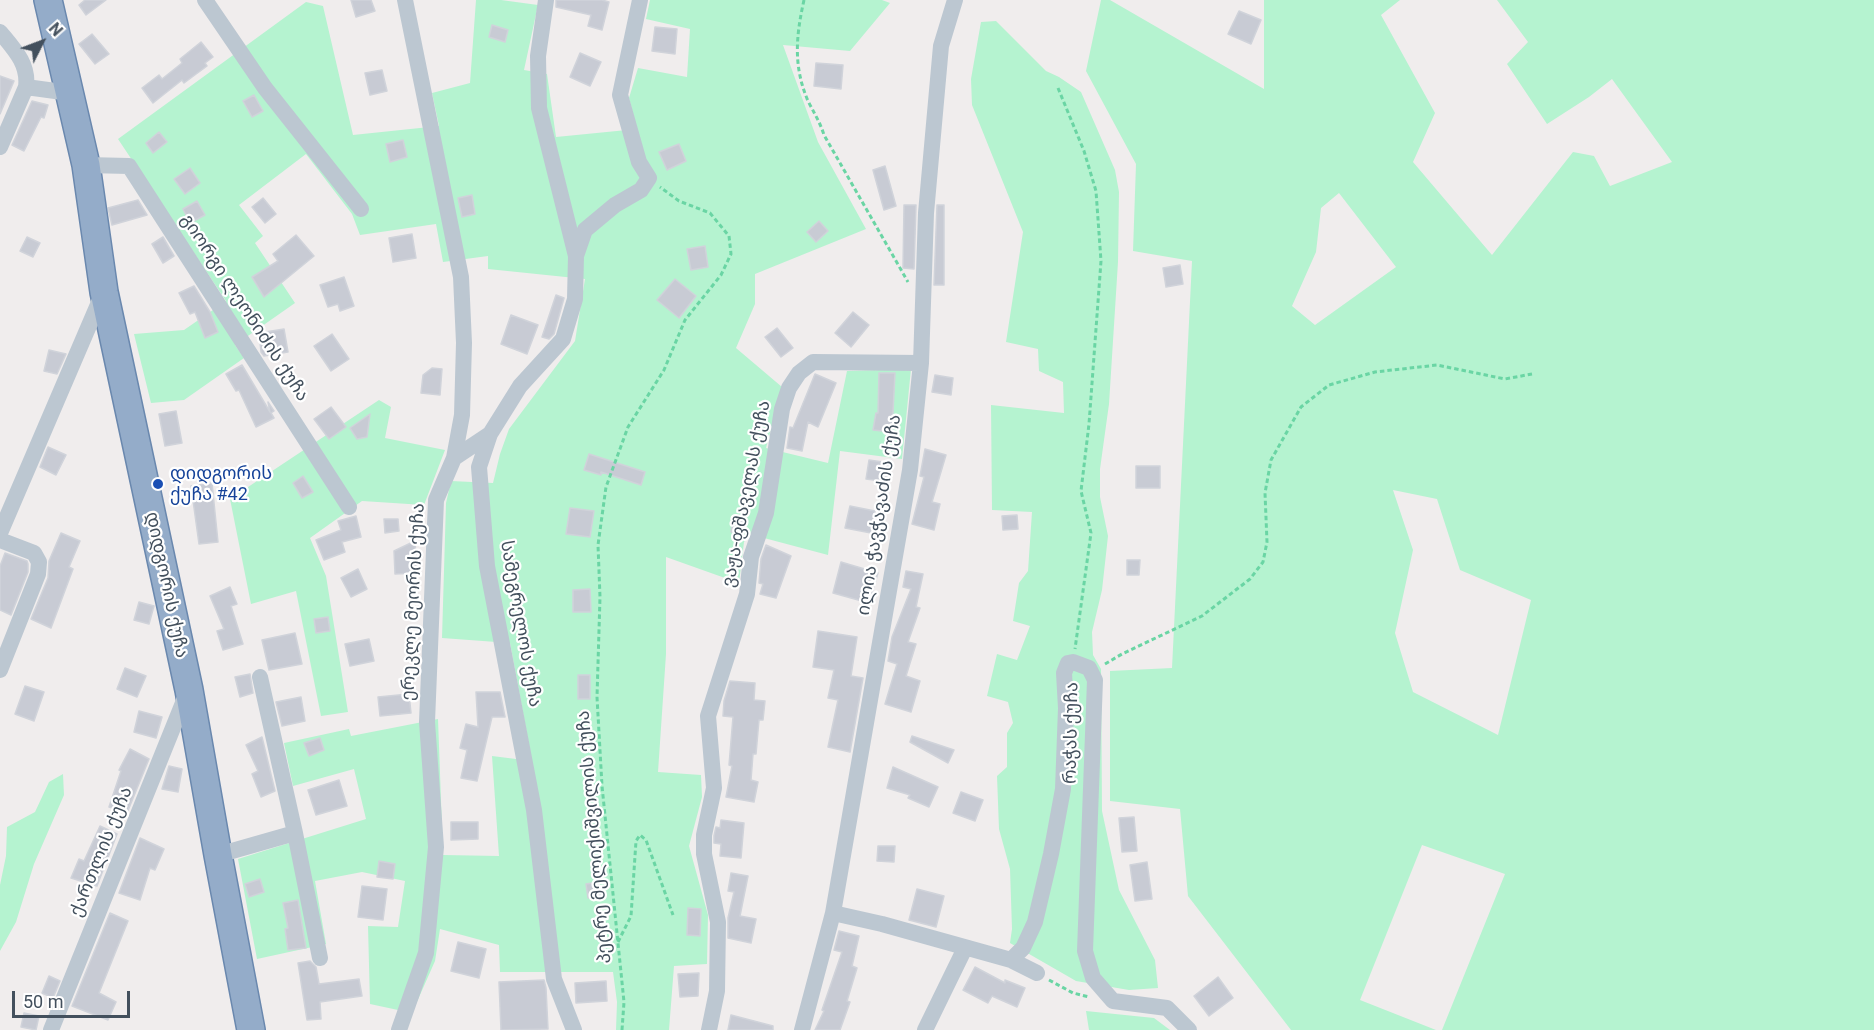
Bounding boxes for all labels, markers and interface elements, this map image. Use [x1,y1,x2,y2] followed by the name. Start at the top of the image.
[12,12,72,72] north arrow
[45,19,67,40] text: N
[175,210,313,406] street label: გიორგი ლეონიძის ქუჩა
[718,399,776,589] street label: ვაჟა-ფშაველას ქუჩა
[853,413,907,617] street label: ილია ჭავჭავაძის ქუჩა
[170,463,272,506] place label: დიდგორის ქუჩა #42
[151,477,165,491] marker: დიდგორის ქუჩა #42
[398,503,430,701] street label: ერეკლე მეორის ქუჩა
[140,510,192,660] street label: დიდგორის ქუჩა
[495,539,545,709] street label: სამეგრელოს ქუჩა
[1060,682,1084,784] street label: რაჭას ქუჩა
[573,710,617,964] street label: პეტრე მელიქიშვილის ქუჩა
[66,784,138,920] street label: ქართლის ქუჩა
[15,979,134,1017] scale bar
[23,991,63,1012] text: 50 m

